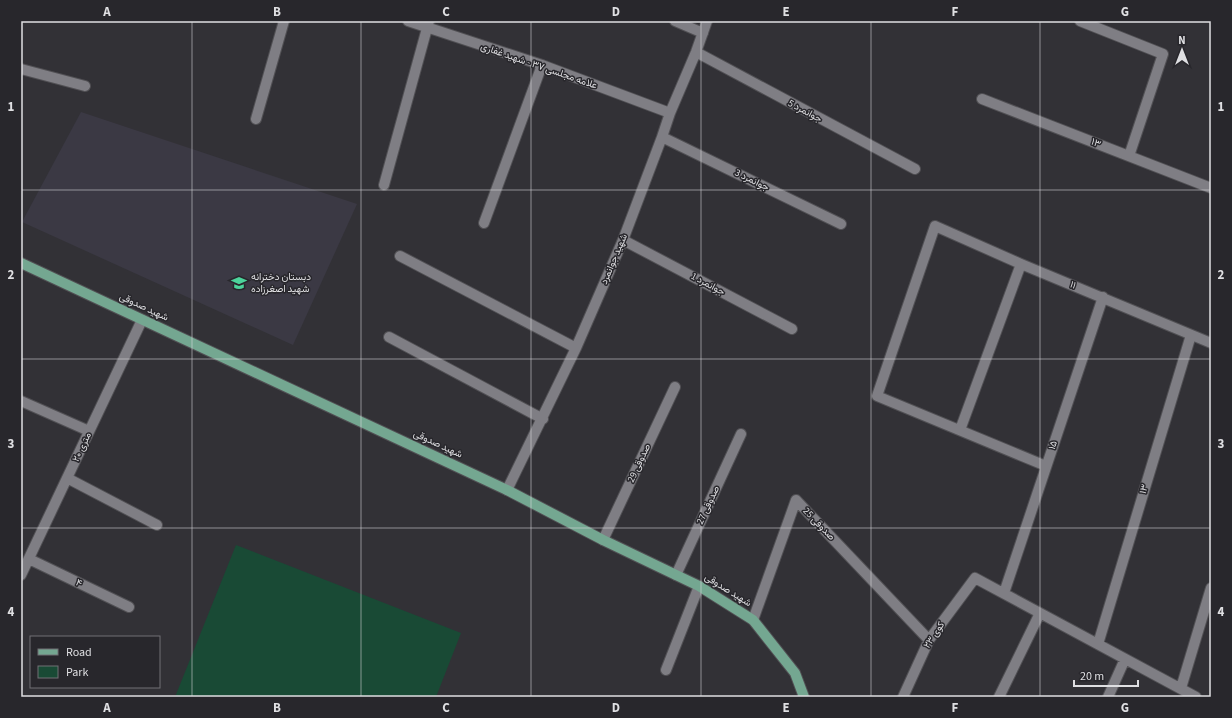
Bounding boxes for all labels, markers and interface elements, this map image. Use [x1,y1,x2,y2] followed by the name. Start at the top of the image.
[102,3,111,21] text: A
[273,3,281,21] text: B
[442,3,450,21] text: C
[612,3,620,21] text: D
[782,3,790,21] text: E
[952,3,959,21] text: F
[1121,3,1129,21] text: G
[1162,30,1202,70] north arrow
[1178,33,1186,48] text: N
[479,39,599,93] street label: علامه مجلسی ۳۷ - شهید غفاری
[785,96,825,126] street label: جوانمرد 5
[8,98,15,116] text: 1
[1218,98,1225,116] text: 1
[1089,135,1103,151] street label: ۱۳
[732,166,772,195] street label: جوانمرد 3
[597,231,631,286] street label: شهید جوانمرد
[8,266,15,284] text: 2
[1218,266,1225,284] text: 2
[688,269,728,299] street label: جوانمرد 1
[251,270,311,296] place label: دبستان دخترانه شهید اصغرزاده
[230,274,248,292] school or university icon: دبستان دخترانه شهید اصغرزاده
[1068,277,1078,293] street label: ۱۱
[117,289,171,325] street label: شهید صدوقی
[411,426,465,462] street label: شهید صدوقی
[69,430,95,464] street label: ۲۰ متری
[8,435,15,453] text: 3
[1218,435,1225,453] text: 3
[1045,438,1061,451] street label: ۱۵
[624,441,654,485] street label: صدوقی 29
[1136,482,1152,496] street label: ۱۳
[693,483,723,527] street label: صدوقی 27
[800,504,838,544] street label: صدوقی 25
[702,570,754,610] street label: شهید صدوقی
[73,575,85,591] street label: ۴
[8,603,15,621] text: 4
[1218,603,1225,621] text: 4
[920,618,948,651] street label: کوی ۲۳
[30,636,160,688] legend
[66,644,92,661] text: Road
[1074,662,1138,688] scale bar
[66,664,88,681] text: Park
[1080,668,1104,685] text: 20 m
[102,699,111,717] text: A
[273,699,281,717] text: B
[442,699,450,717] text: C
[612,699,620,717] text: D
[782,699,790,717] text: E
[952,699,959,717] text: F
[1121,699,1129,717] text: G

